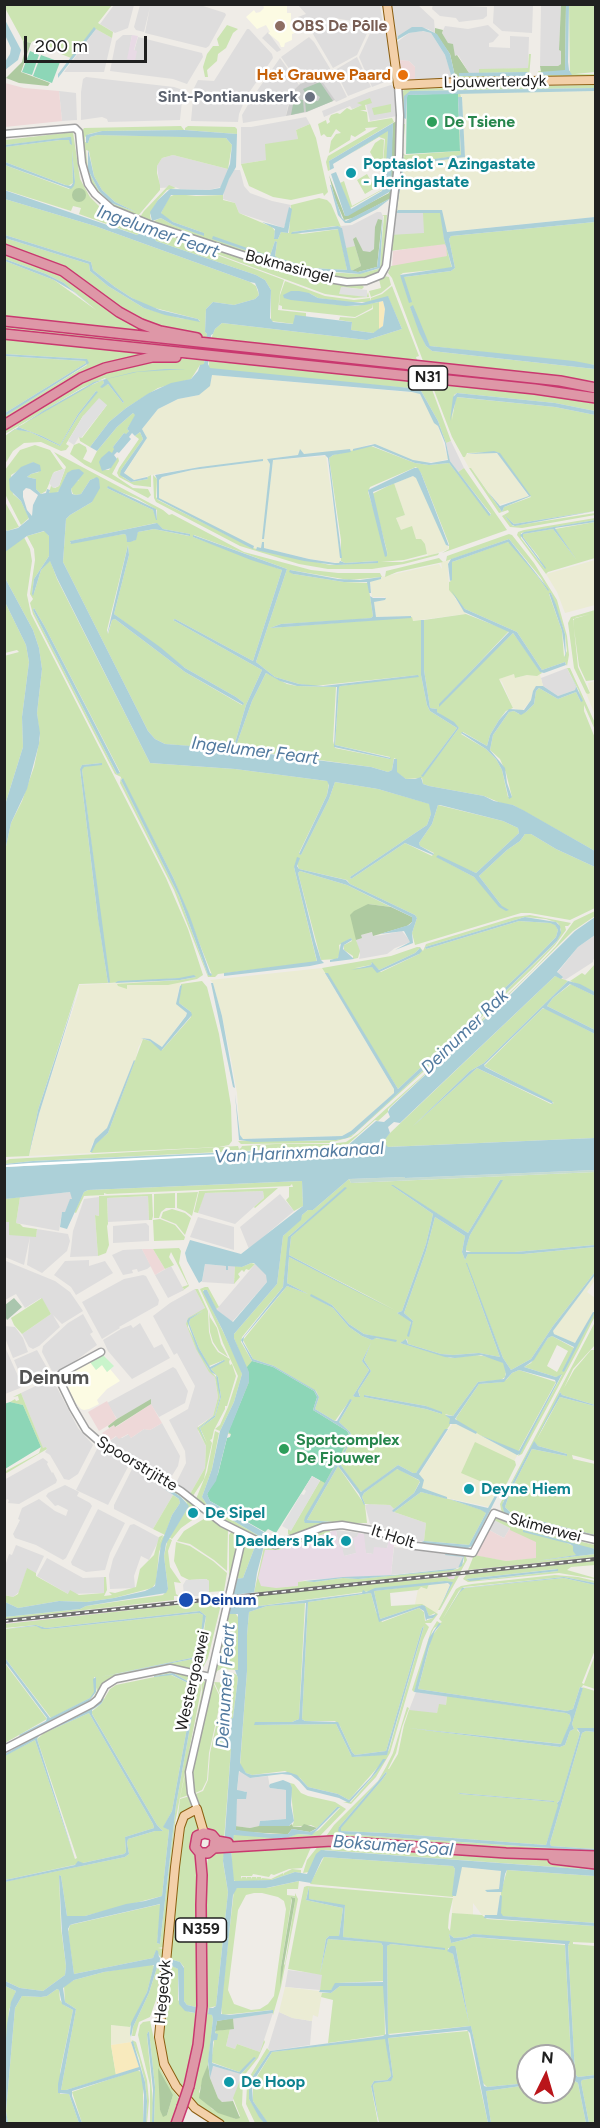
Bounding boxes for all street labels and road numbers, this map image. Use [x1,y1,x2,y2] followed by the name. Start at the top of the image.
[443,72,547,92] street label: Ljouwerterdyk
[243,246,335,288] street label: Bokmasingel
[408,366,448,390] road number: N31
[93,1432,181,1496] street label: Spoorstrjitte
[507,1509,583,1547] street label: Skimerwei
[369,1521,417,1553] street label: It Holt
[172,1629,214,1733] street label: Westergoawei
[176,1918,226,1942] road number: N359
[151,1959,175,2025] street label: Hegedyk

